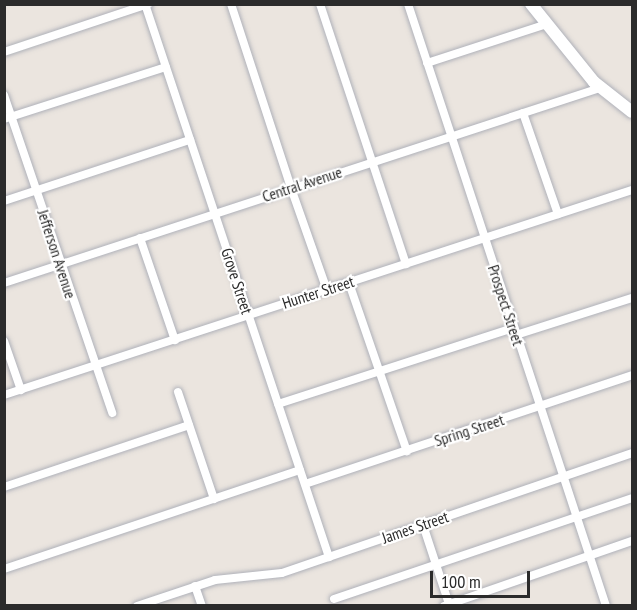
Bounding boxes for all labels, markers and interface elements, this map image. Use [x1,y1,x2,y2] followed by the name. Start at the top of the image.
[259,162,345,206] street label: Central Avenue
[34,207,80,301] street label: Jefferson Avenue
[217,246,257,316] street label: Grove Street
[484,262,528,348] street label: Prospect Street
[280,271,356,313] street label: Hunter Street
[432,410,506,450] street label: Spring Street
[379,507,451,547] street label: James Street
[433,559,534,597] scale bar
[441,570,481,593] text: 100 m

